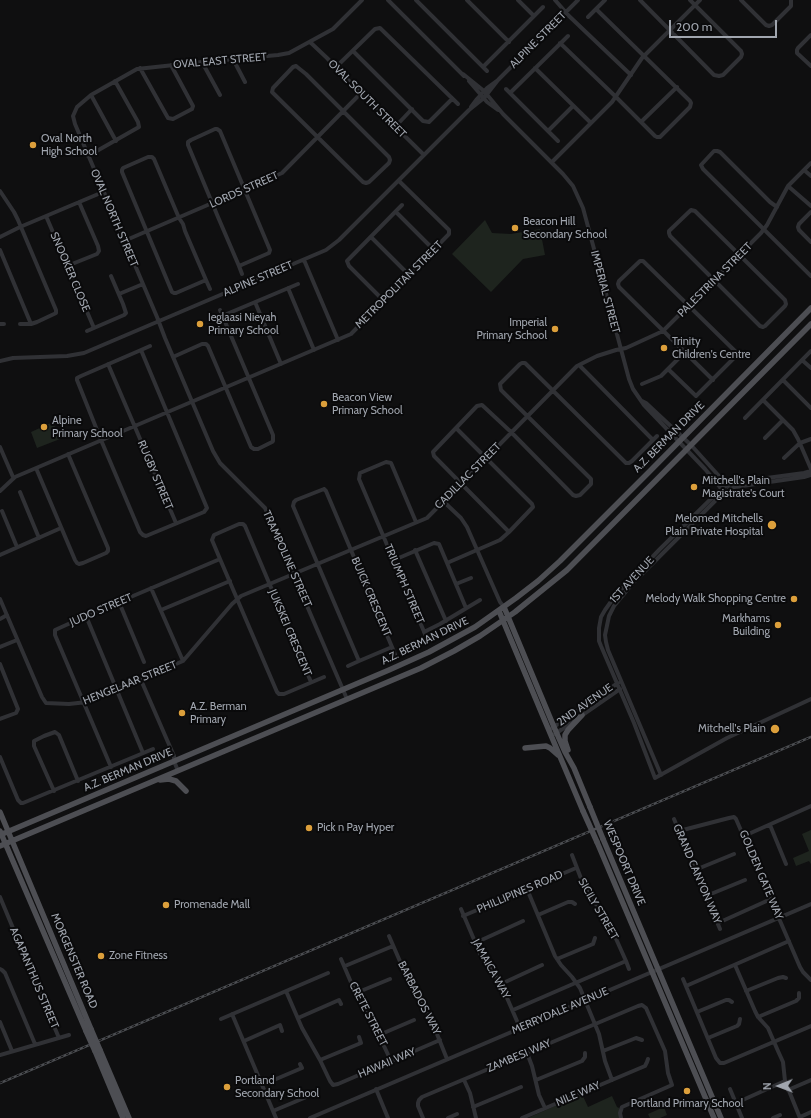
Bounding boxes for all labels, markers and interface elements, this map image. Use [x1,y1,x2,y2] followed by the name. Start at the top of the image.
[507,9,569,71] street label: ALPINE STREET
[671,12,779,38] scale bar
[676,19,712,34] text: 200 m
[173,50,267,72] street label: OVAL EAST STREET
[325,57,409,141] street label: OVAL SOUTH STREET
[41,132,97,158] place label: Oval North High School
[28,140,38,150] marker: Oval North High School
[87,167,141,269] street label: OVAL NORTH STREET
[207,169,281,211] street label: LORDS STREET
[523,215,607,241] place label: Beacon Hill Secondary School
[510,223,520,233] marker: Beacon Hill Secondary School
[47,230,93,314] street label: SNOOKER CLOSE
[353,239,445,331] street label: METROPOLITAN STREET
[675,240,755,320] street label: PALESTRINA STREET
[588,249,622,335] street label: IMPERIAL STREET
[221,258,295,300] street label: ALPINE STREET
[208,311,279,337] place label: Ieglaasi Nieyah Primary School
[476,316,547,342] place label: Imperial Primary School
[195,319,205,329] marker: Ieglaasi Nieyah Primary School
[550,324,560,334] marker: Imperial Primary School
[672,335,750,361] place label: Trinity Children's Centre
[659,343,669,353] marker: Trinity Children's Centre
[332,391,403,417] place label: Beacon View Primary School
[319,399,329,409] marker: Beacon View Primary School
[631,399,707,475] street label: A.Z. BERMAN DRIVE
[52,414,123,440] place label: Alpine Primary School
[39,422,49,432] marker: Alpine Primary School
[134,438,176,512] street label: RUGBY STREET
[432,440,504,512] street label: CADILLAC STREET
[702,474,785,500] place label: Mitchell's Plain Magistrate's Court
[689,482,699,492] marker: Mitchell's Plain Magistrate's Court
[260,509,314,609] street label: TRAMPOLINE STREET
[665,512,763,538] place label: Melomed Mitchells Plain Private Hospital
[766,519,778,531] marker: Melomed Mitchells Plain Private Hospital
[381,542,427,626] street label: TRIUMPH STREET
[607,554,657,606] street label: 1ST AVENUE
[348,555,394,639] street label: BUICK CRESCENT
[266,587,314,679] street label: JUKSKEI CRESCENT
[68,591,134,629] street label: JUDO STREET
[646,592,786,606] place label: Melody Walk Shopping Centre
[789,594,799,604] marker: Melody Walk Shopping Centre
[722,612,770,638] place label: Markhams Building
[379,614,471,668] street label: A.Z. BERMAN DRIVE
[773,620,783,630] marker: Markhams Building
[81,658,179,708] street label: HENGELAAR STREET
[555,681,615,729] street label: 2ND AVENUE
[190,700,247,726] place label: A.Z. Berman Primary
[177,708,187,718] marker: A.Z. Berman Primary
[698,722,766,736] place label: Mitchell's Plain
[769,723,781,735] marker: Mitchell's Plain
[82,745,174,795] street label: A.Z. BERMAN DRIVE
[600,818,648,908] street label: WESPOORT DRIVE
[317,821,394,835] place label: Pick n Pay Hyper
[670,822,724,926] street label: GRAND CANYON WAY
[304,823,314,833] marker: Pick n Pay Hyper
[736,828,786,922] street label: GOLDEN GATE WAY
[475,868,565,916] street label: PHILLIPINES ROAD
[575,876,621,942] street label: SICILY STREET
[174,898,250,912] place label: Promenade Mall
[161,900,171,910] marker: Promenade Mall
[48,911,100,1011] street label: MORGENSTER ROAD
[7,925,61,1031] street label: AGAPANTHUS STREET
[469,937,513,1001] street label: JAMAICA WAY
[109,949,168,963] place label: Zone Fitness
[96,951,106,961] marker: Zone Fitness
[395,959,443,1037] street label: BARBADOS WAY
[346,979,390,1049] street label: CRETE STREET
[510,985,610,1037] street label: MERRYDALE AVENUE
[485,1037,553,1075] street label: ZAMBESI WAY
[356,1045,418,1081] street label: HAWAII WAY
[759,1066,799,1106] north arrow
[235,1074,319,1100] place label: Portland Secondary School
[554,1079,602,1109] street label: NILE WAY
[222,1082,232,1092] marker: Portland Secondary School
[760,1082,774,1090] text: N
[682,1086,692,1096] marker: Portland Primary School
[631,1097,743,1111] place label: Portland Primary School

